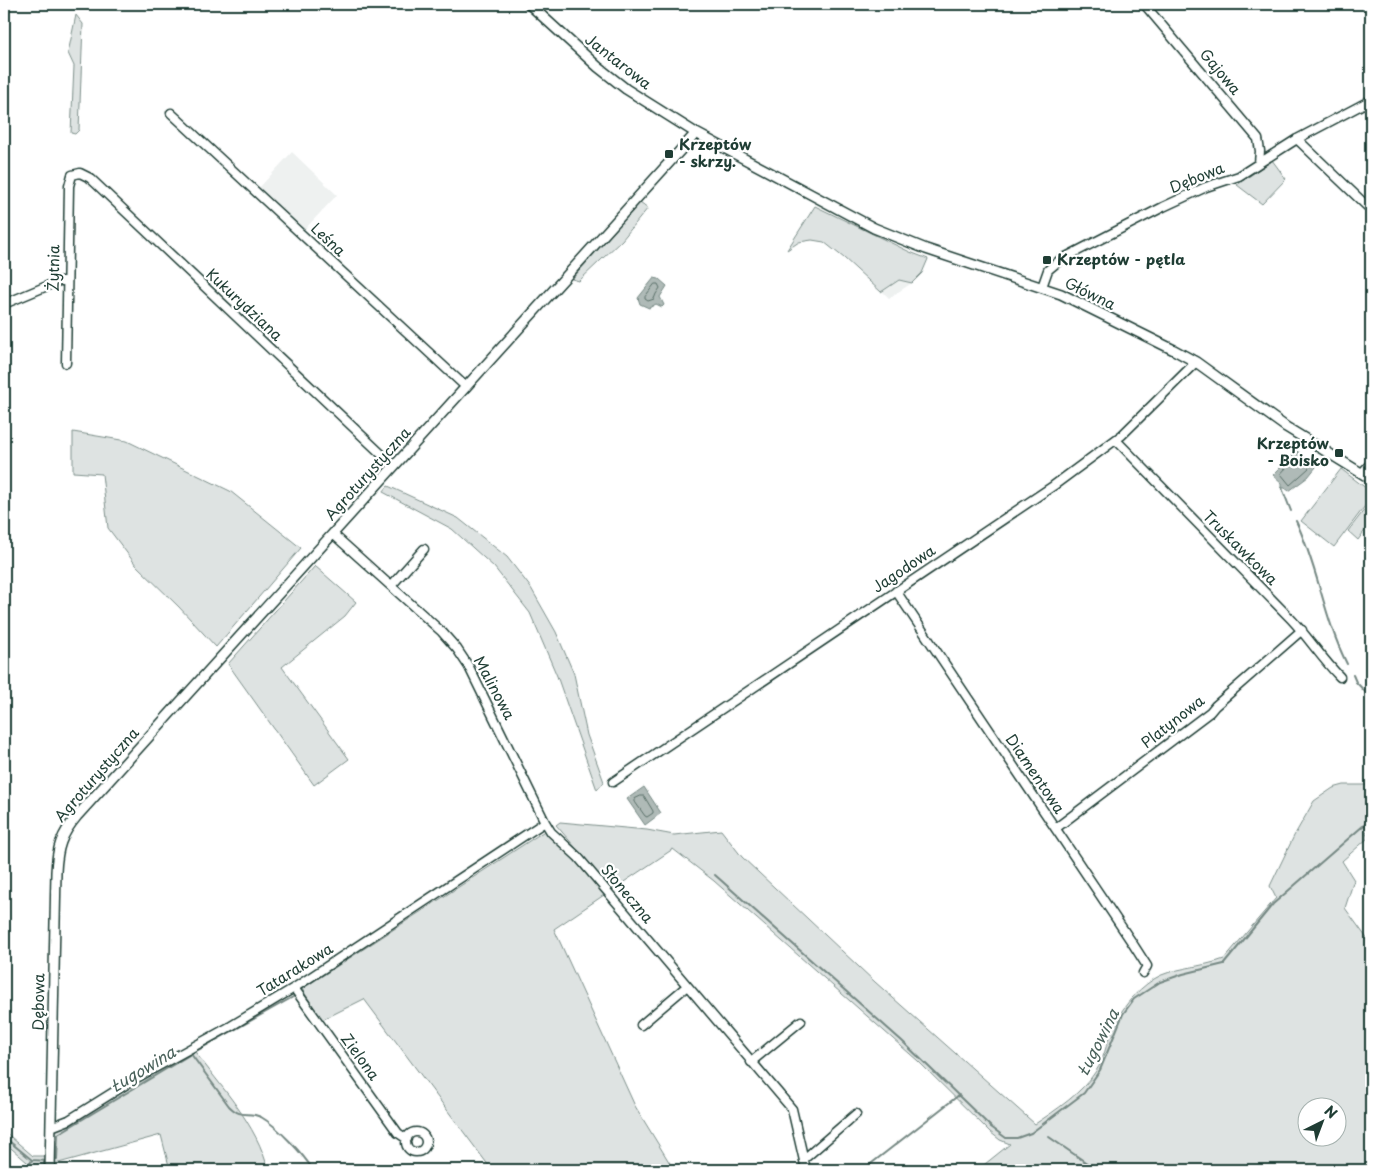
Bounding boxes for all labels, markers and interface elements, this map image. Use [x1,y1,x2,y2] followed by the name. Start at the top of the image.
[581,27,657,94] street label: Jantarowa
[1195,43,1248,100] street label: Gajowa
[679,132,752,172] place label: Krzeptów - skrzy.
[663,148,675,160] marker: Krzeptów - skrzy.
[1166,155,1228,198] street label: Dębowa
[306,217,352,262] street label: Leśna
[41,244,64,292] street label: Żytnia
[1057,247,1185,270] place label: Krzeptów - pętla
[1041,254,1053,266] marker: Krzeptów - pętla
[202,262,289,346] street label: Kukurydziana
[1061,270,1121,315] street label: Główna
[319,421,416,525] street label: Agroturystyczna
[1257,431,1329,471] place label: Krzeptów - Boisko
[1333,447,1345,459] marker: Krzeptów - Boisko
[1198,504,1284,590] street label: Truskawkowa
[867,538,940,597] street label: Jagodowa
[469,651,522,724] street label: Malinowa
[1135,688,1209,753] street label: Platynowa
[48,721,144,826] street label: Agroturystyczna
[1001,729,1072,818] street label: Diamentowa
[596,858,660,928] street label: Słoneczna
[252,936,337,1001] street label: Tatarakowa
[26,973,50,1031] street label: Dębowa
[1070,1003,1125,1079] water label: Ługowina
[336,1028,387,1085] street label: Zielona
[105,1039,180,1097] water label: Ługowina
[1298,1096,1348,1146] north arrow
[1320,1100,1342,1123] text: N

